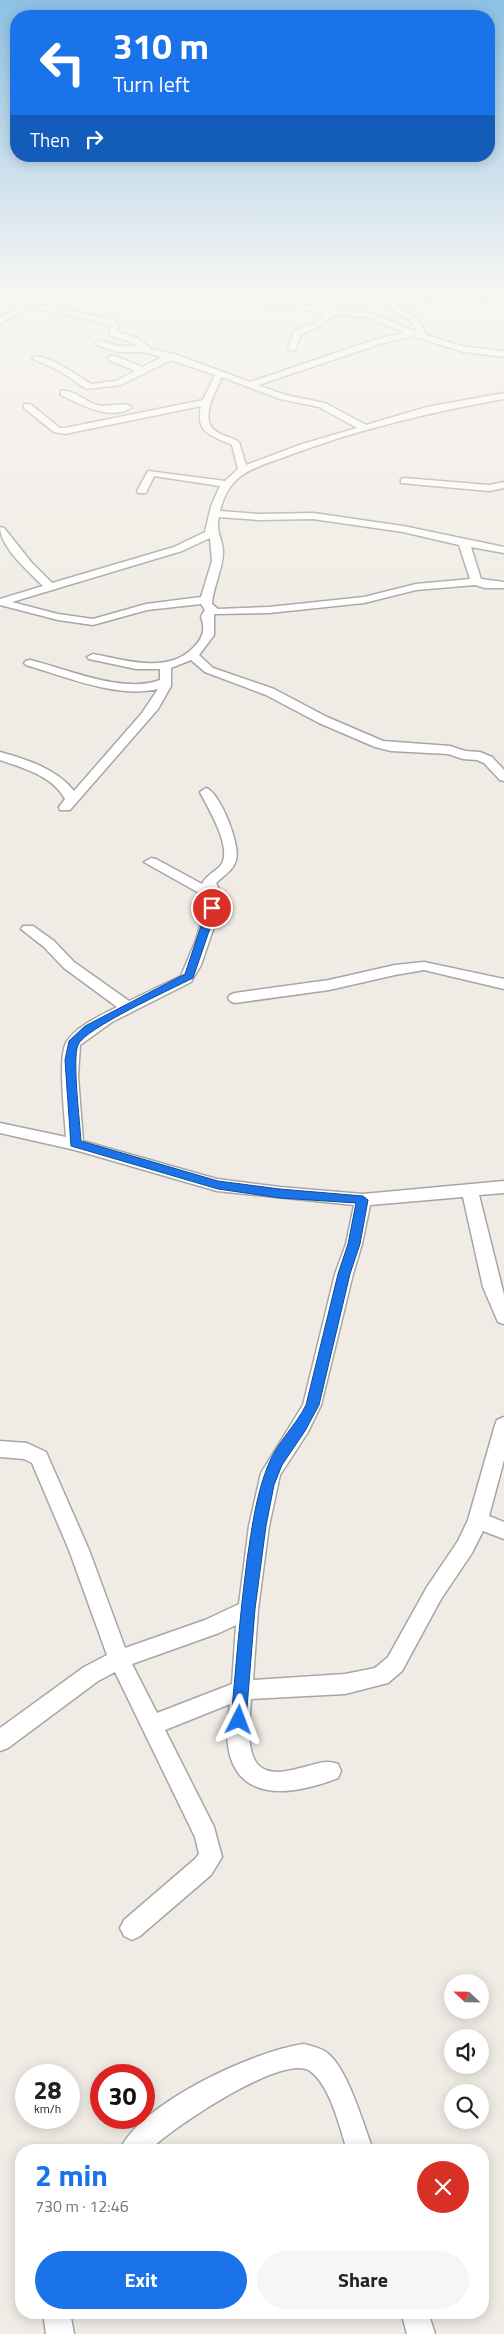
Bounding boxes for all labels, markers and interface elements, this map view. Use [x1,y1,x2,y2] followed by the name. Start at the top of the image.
[113,19,209,73] text: 310 m
[30,30,95,95] icon: left
[113,67,190,101] text: Turn left
[30,125,70,154] text: Then
[80,125,108,153] icon: right
[191,887,233,929] pin
[198,894,226,922] icon: arrive
[212,1693,264,1745] position arrow
[444,1974,489,2019] north arrow
[444,1974,489,2129] map controls
[444,2029,489,2074] button: sound
[90,2064,155,2129] speed limit sign: 30
[33,2071,62,2109] text: 28
[444,2084,489,2129] button: search
[34,2099,61,2118] text: km/h
[35,2152,108,2198] text: 2 min
[417,2161,469,2213] button: close
[35,2194,129,2218] text: 730 m · 12:46
[35,2251,247,2309] button: Exit
[257,2251,469,2309] button: Share

